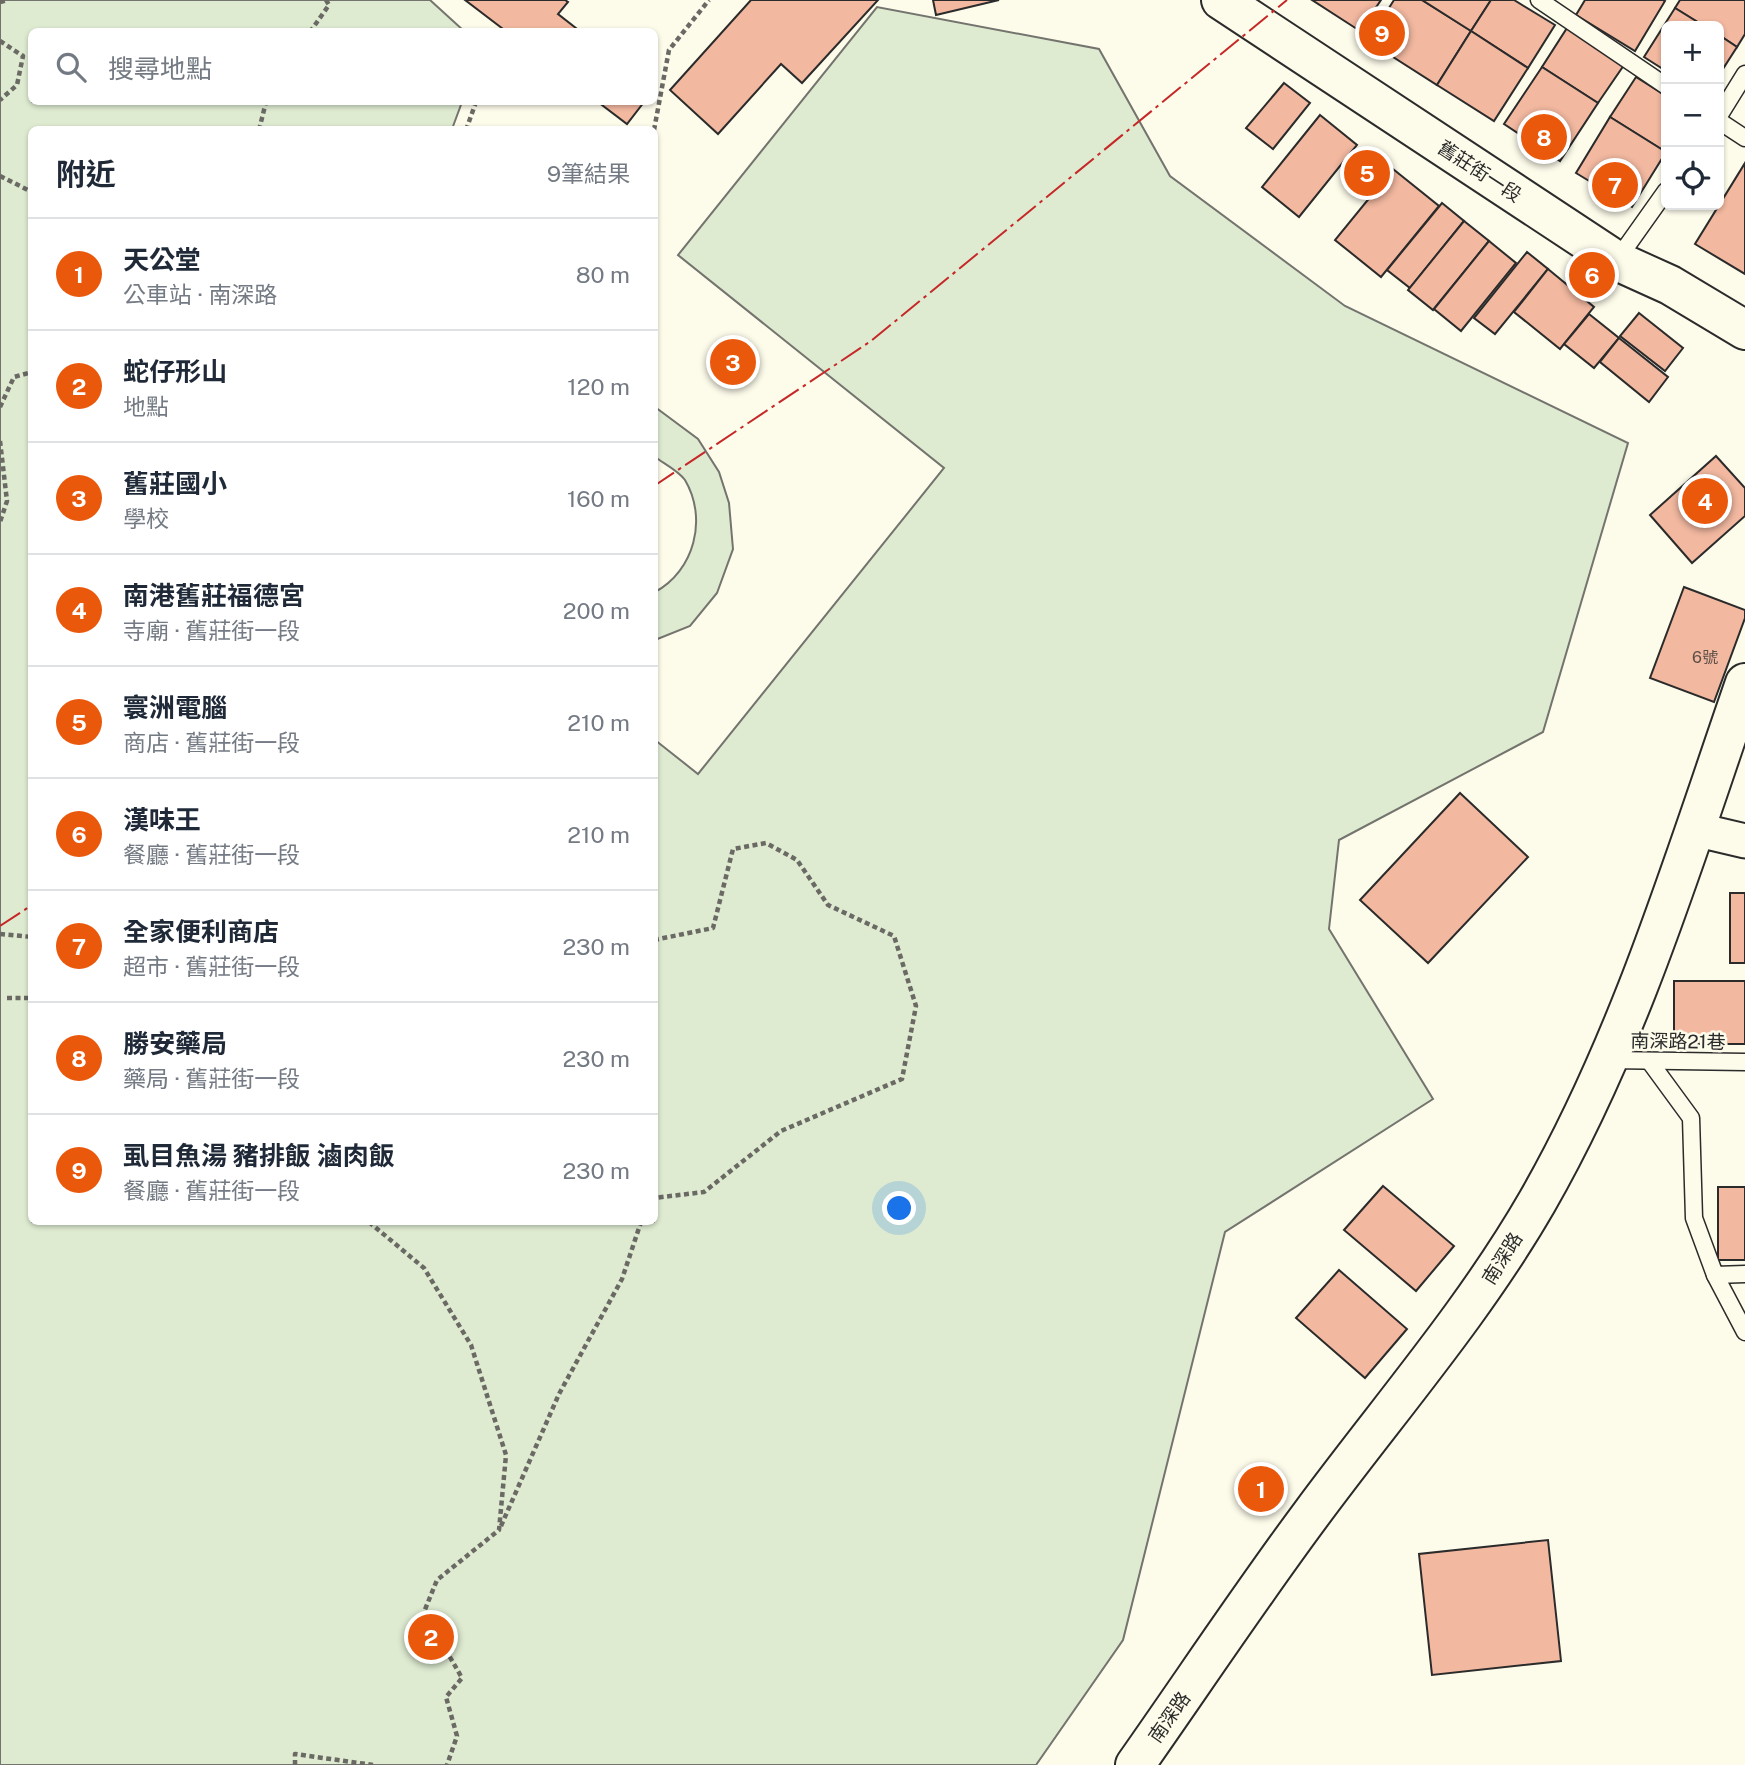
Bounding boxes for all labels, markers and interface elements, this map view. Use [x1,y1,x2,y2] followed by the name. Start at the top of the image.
[1359,7,1405,59] pin: 9
[1661,21,1724,210] map controls
[1661,21,1724,84] button: +
[28,28,658,105] search box
[52,48,90,86] icon: search
[108,53,212,84] text: 搜尋地點
[1661,84,1724,147] button: −
[1521,111,1567,163] pin: 8
[1434,136,1526,206] street label: 舊莊街一段
[1344,147,1390,199] pin: 5
[1661,147,1724,210] button: locate
[56,156,116,192] text: 附近
[1592,159,1638,211] pin: 7
[547,160,630,187] text: 9筆結果
[123,244,201,275] text: 天公堂
[1569,249,1615,301] pin: 6
[74,261,84,288] text: 1
[576,261,630,288] text: 80 m
[123,281,277,308] text: 公車站 · 南深路
[710,336,756,388] pin: 3
[123,356,227,387] text: 蛇仔形山
[72,373,86,400] text: 2
[567,373,630,400] text: 120 m
[123,393,169,420] text: 地點
[123,468,227,499] text: 舊莊國小
[1682,475,1728,527] pin: 4
[71,485,87,512] text: 3
[567,485,630,512] text: 160 m
[123,505,169,532] text: 學校
[123,580,305,611] text: 南港舊莊福德宮
[71,597,87,624] text: 4
[563,597,630,624] text: 200 m
[123,617,300,644] text: 寺廟 · 舊莊街一段
[1692,648,1718,667] house number: 6號
[123,692,227,723] text: 寰洲電腦
[71,709,87,736] text: 5
[567,709,630,736] text: 210 m
[123,729,300,756] text: 商店 · 舊莊街一段
[123,804,201,835] text: 漢味王
[71,821,87,848] text: 6
[567,821,630,848] text: 210 m
[123,841,300,868] text: 餐廳 · 舊莊街一段
[123,916,279,947] text: 全家便利商店
[72,933,86,960] text: 7
[562,933,630,960] text: 230 m
[123,953,300,980] text: 超市 · 舊莊街一段
[123,1028,227,1059] text: 勝安藥局
[1630,1029,1726,1053] street label: 南深路21巷
[71,1045,87,1072] text: 8
[562,1045,630,1072] text: 230 m
[123,1065,300,1092] text: 藥局 · 舊莊街一段
[123,1140,395,1171] text: 虱目魚湯 豬排飯 滷肉飯
[71,1157,87,1184] text: 9
[562,1157,630,1184] text: 230 m
[123,1177,300,1204] text: 餐廳 · 舊莊街一段
[882,1191,916,1225] your location
[1478,1228,1526,1288] street label: 南深路
[1238,1463,1284,1515] pin: 1
[408,1611,454,1663] pin: 2
[1144,1687,1194,1747] street label: 南深路

